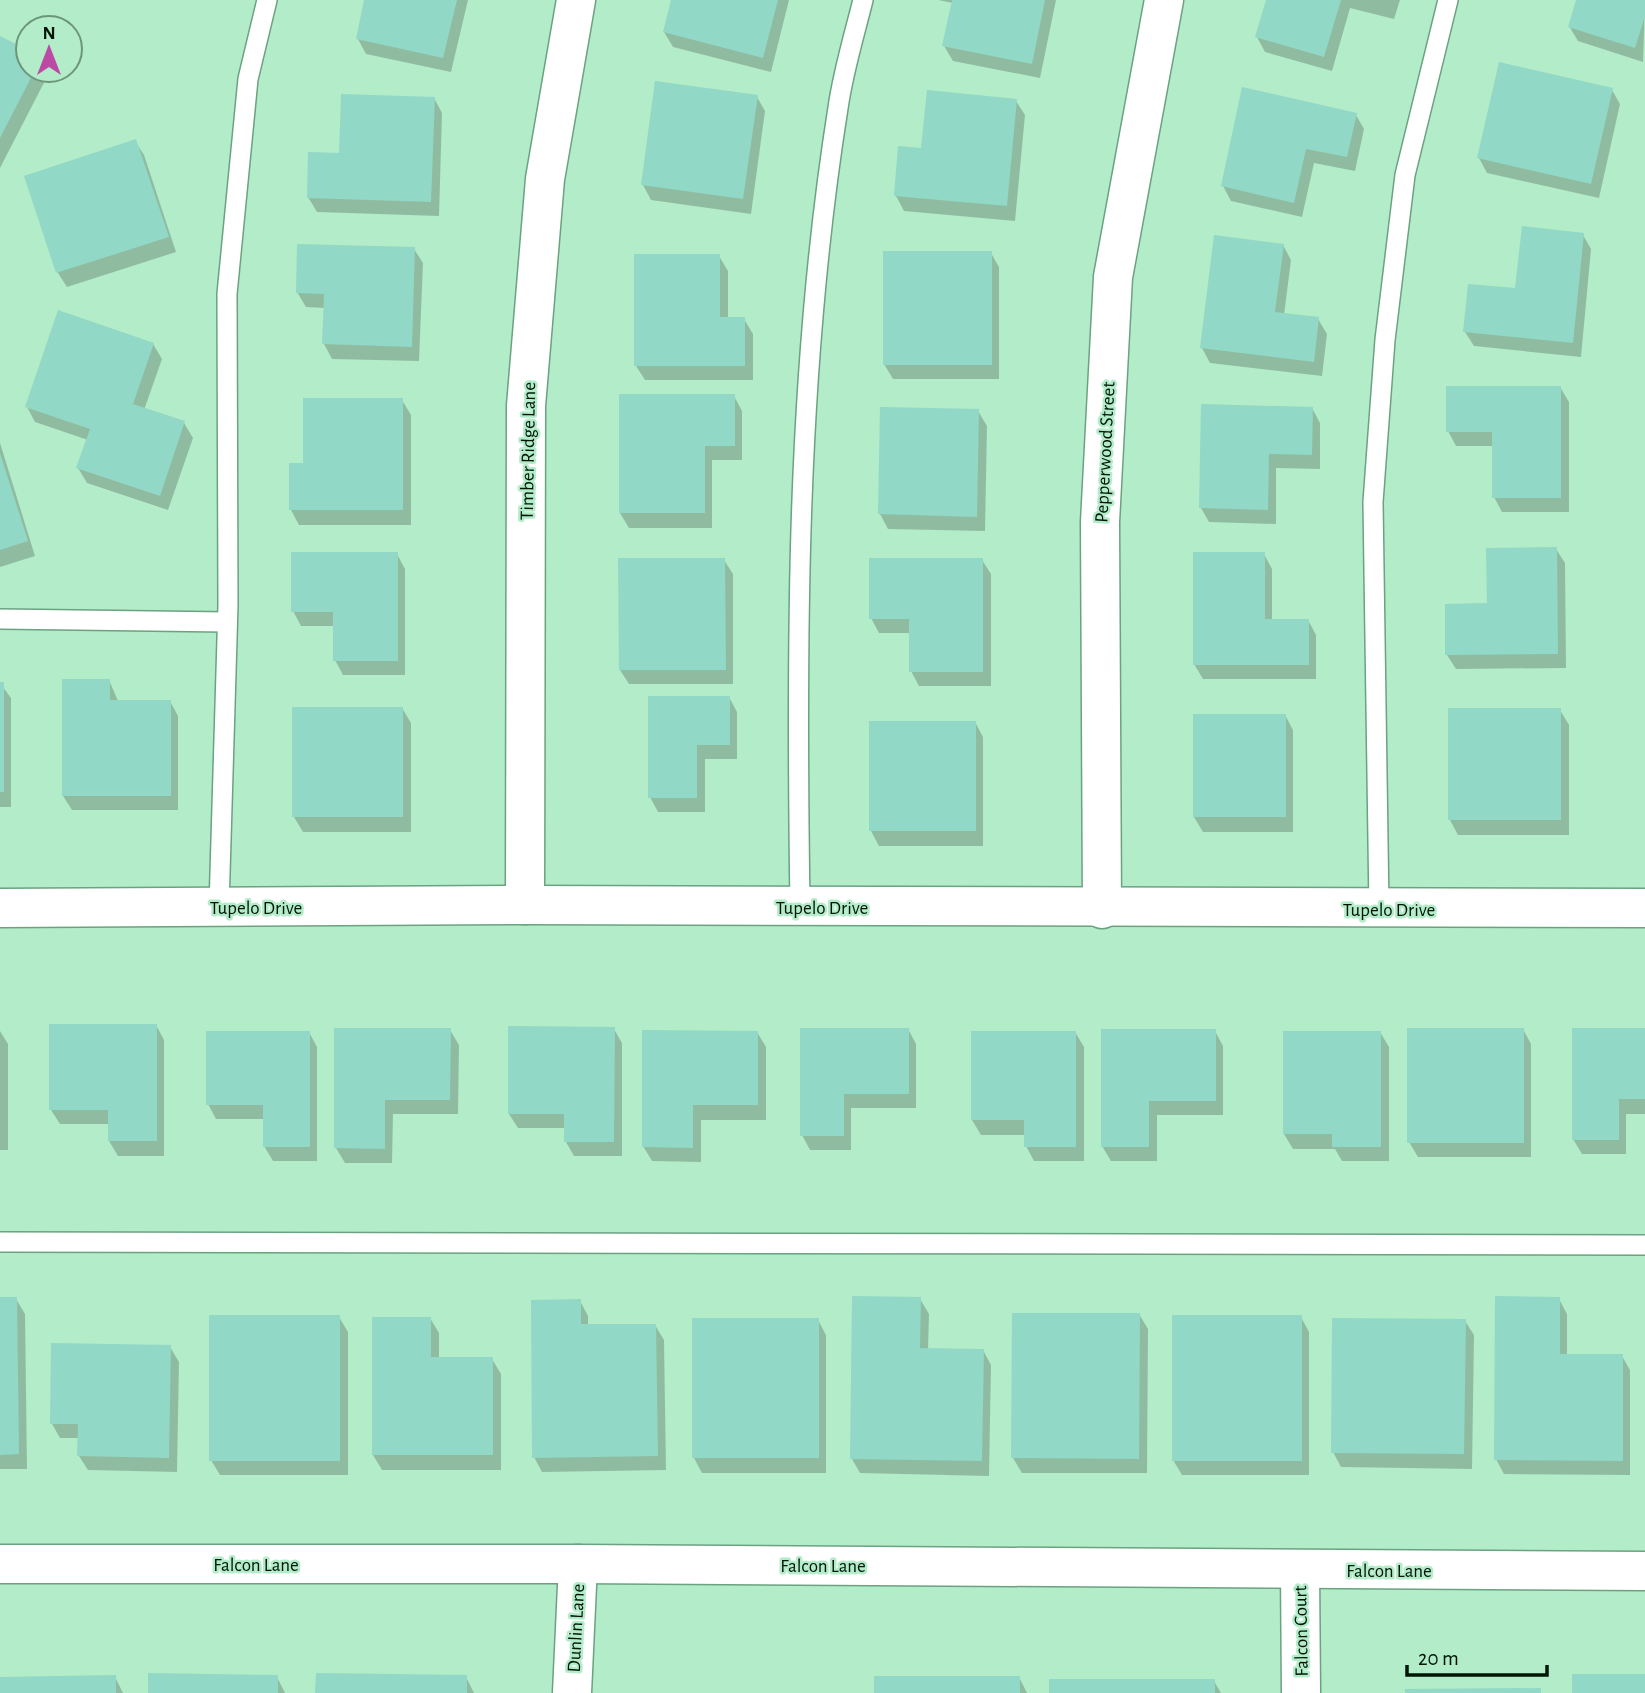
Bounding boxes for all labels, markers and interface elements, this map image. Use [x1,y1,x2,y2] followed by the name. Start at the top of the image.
[14,14,84,84] north arrow
[42,24,56,43] text: N
[1092,381,1119,523] street label: Pepperwood Street
[518,382,539,520] street label: Timber Ridge Lane
[210,899,302,918] street label: Tupelo Drive
[776,899,868,918] street label: Tupelo Drive
[1343,901,1435,920] street label: Tupelo Drive
[213,1556,299,1575] street label: Falcon Lane
[780,1557,866,1576] street label: Falcon Lane
[1346,1562,1432,1581] street label: Falcon Lane
[565,1583,588,1673] street label: Dunlin Lane
[1291,1585,1312,1677] street label: Falcon Court
[1407,1634,1547,1678] scale bar
[1418,1648,1459,1669] text: 20 m

